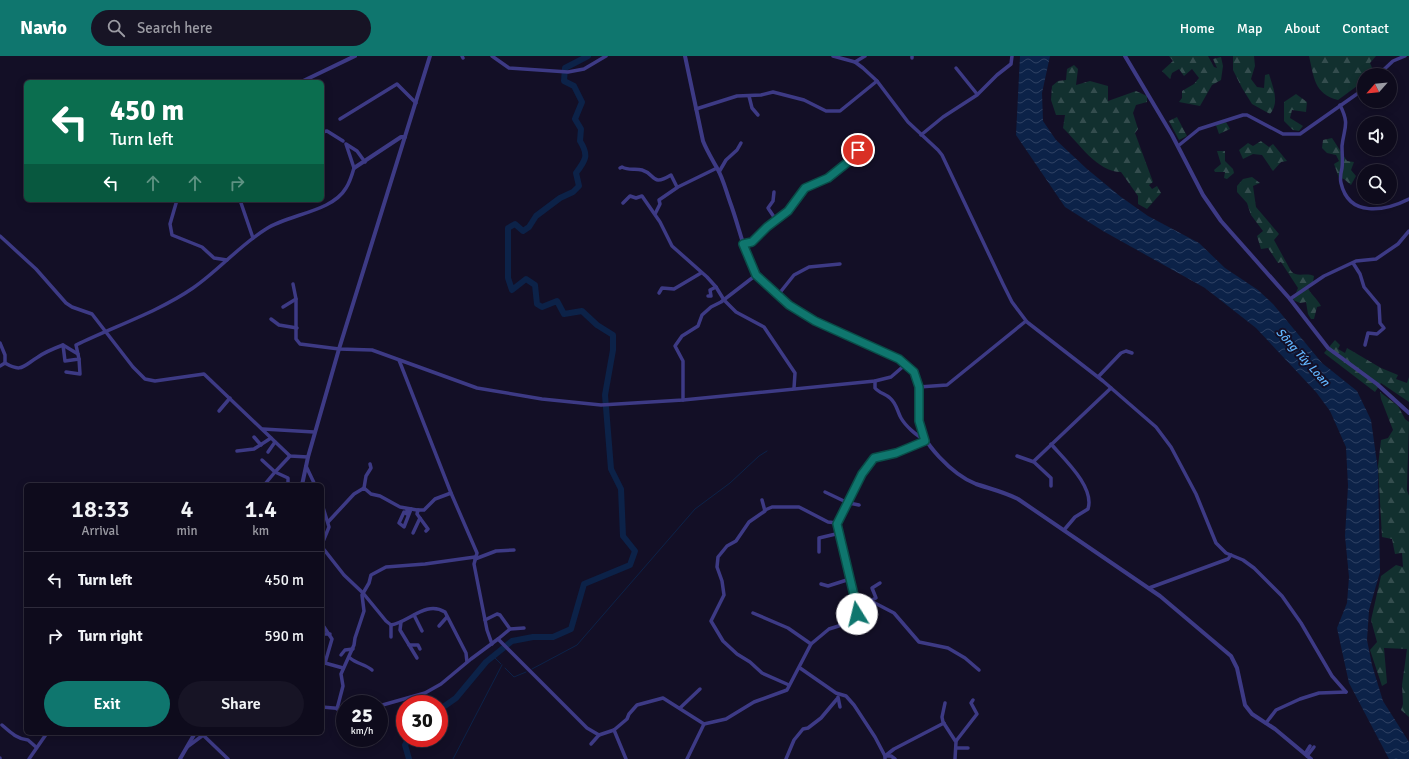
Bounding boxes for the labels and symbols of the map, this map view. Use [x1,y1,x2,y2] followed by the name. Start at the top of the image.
[1357,68,1397,108] north arrow
[841,133,875,167] pin
[1273,325,1333,390] water label: Sông Túy Loan
[836,593,878,635] position arrow
[396,695,448,747] speed limit sign: 30

